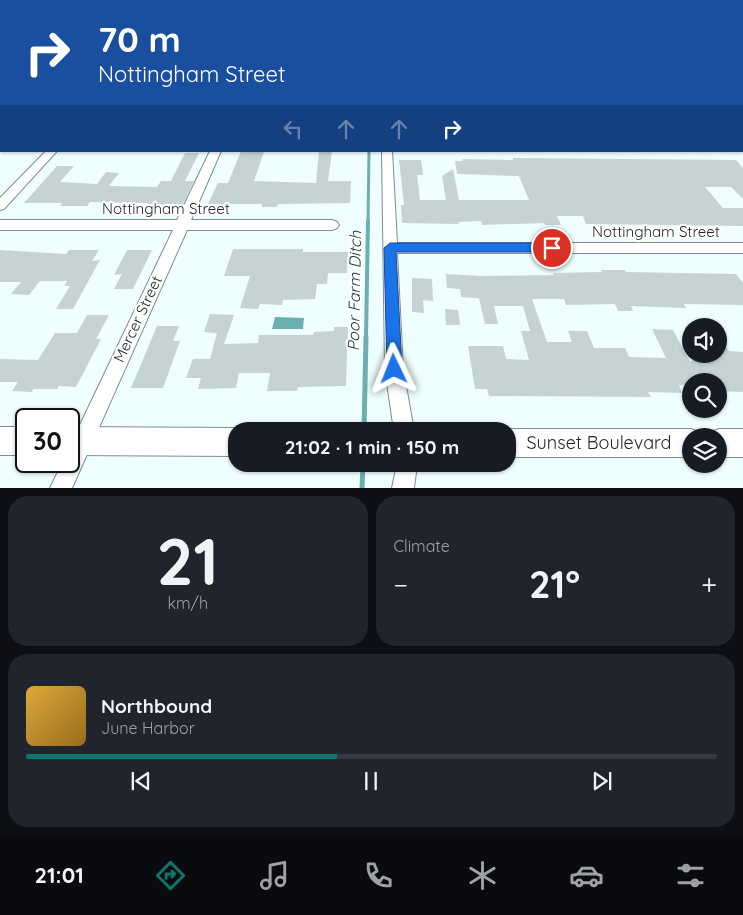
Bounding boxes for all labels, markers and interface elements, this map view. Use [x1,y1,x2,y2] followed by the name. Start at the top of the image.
[98,17,181,61] text: 70 m
[15,20,80,85] icon: right
[98,60,285,88] text: Nottingham Street
[279,115,307,143] icon: left
[332,115,360,143] icon: ahead
[385,115,413,143] icon: ahead
[438,115,466,143] icon: right
[102,199,230,218] street label: Nottingham Street
[592,222,720,241] street label: Nottingham Street
[531,227,573,269] pin
[343,230,365,351] water label: Poor Farm Ditch
[538,234,566,262] icon: arrive
[109,272,166,365] street label: Mercer Street
[682,318,727,473] map controls
[682,318,727,363] button: sound
[367,342,419,394] position arrow
[682,373,727,418] button: search
[15,408,80,473] speed limit sign: 30
[682,428,727,473] button: layers
[526,431,672,454] street label: Sunset Boulevard
[285,435,459,459] text: 21:02 · 1 min · 150 m
[157,520,219,601] text: 21
[394,536,450,556] text: Climate
[529,560,580,608] text: 21°
[394,567,408,602] text: −
[701,567,717,602] text: +
[167,593,208,613] text: km/h
[101,694,212,718] text: Northbound
[101,718,195,738] text: June Harbor
[127,767,155,795] icon: previous
[357,767,385,795] icon: pause
[588,767,616,795] icon: next
[153,858,188,893] icon: directions
[257,858,292,893] icon: music
[361,858,396,893] icon: phone
[465,858,500,893] icon: climate
[569,858,604,893] icon: car
[673,858,708,893] icon: filters
[35,861,84,889] text: 21:01

